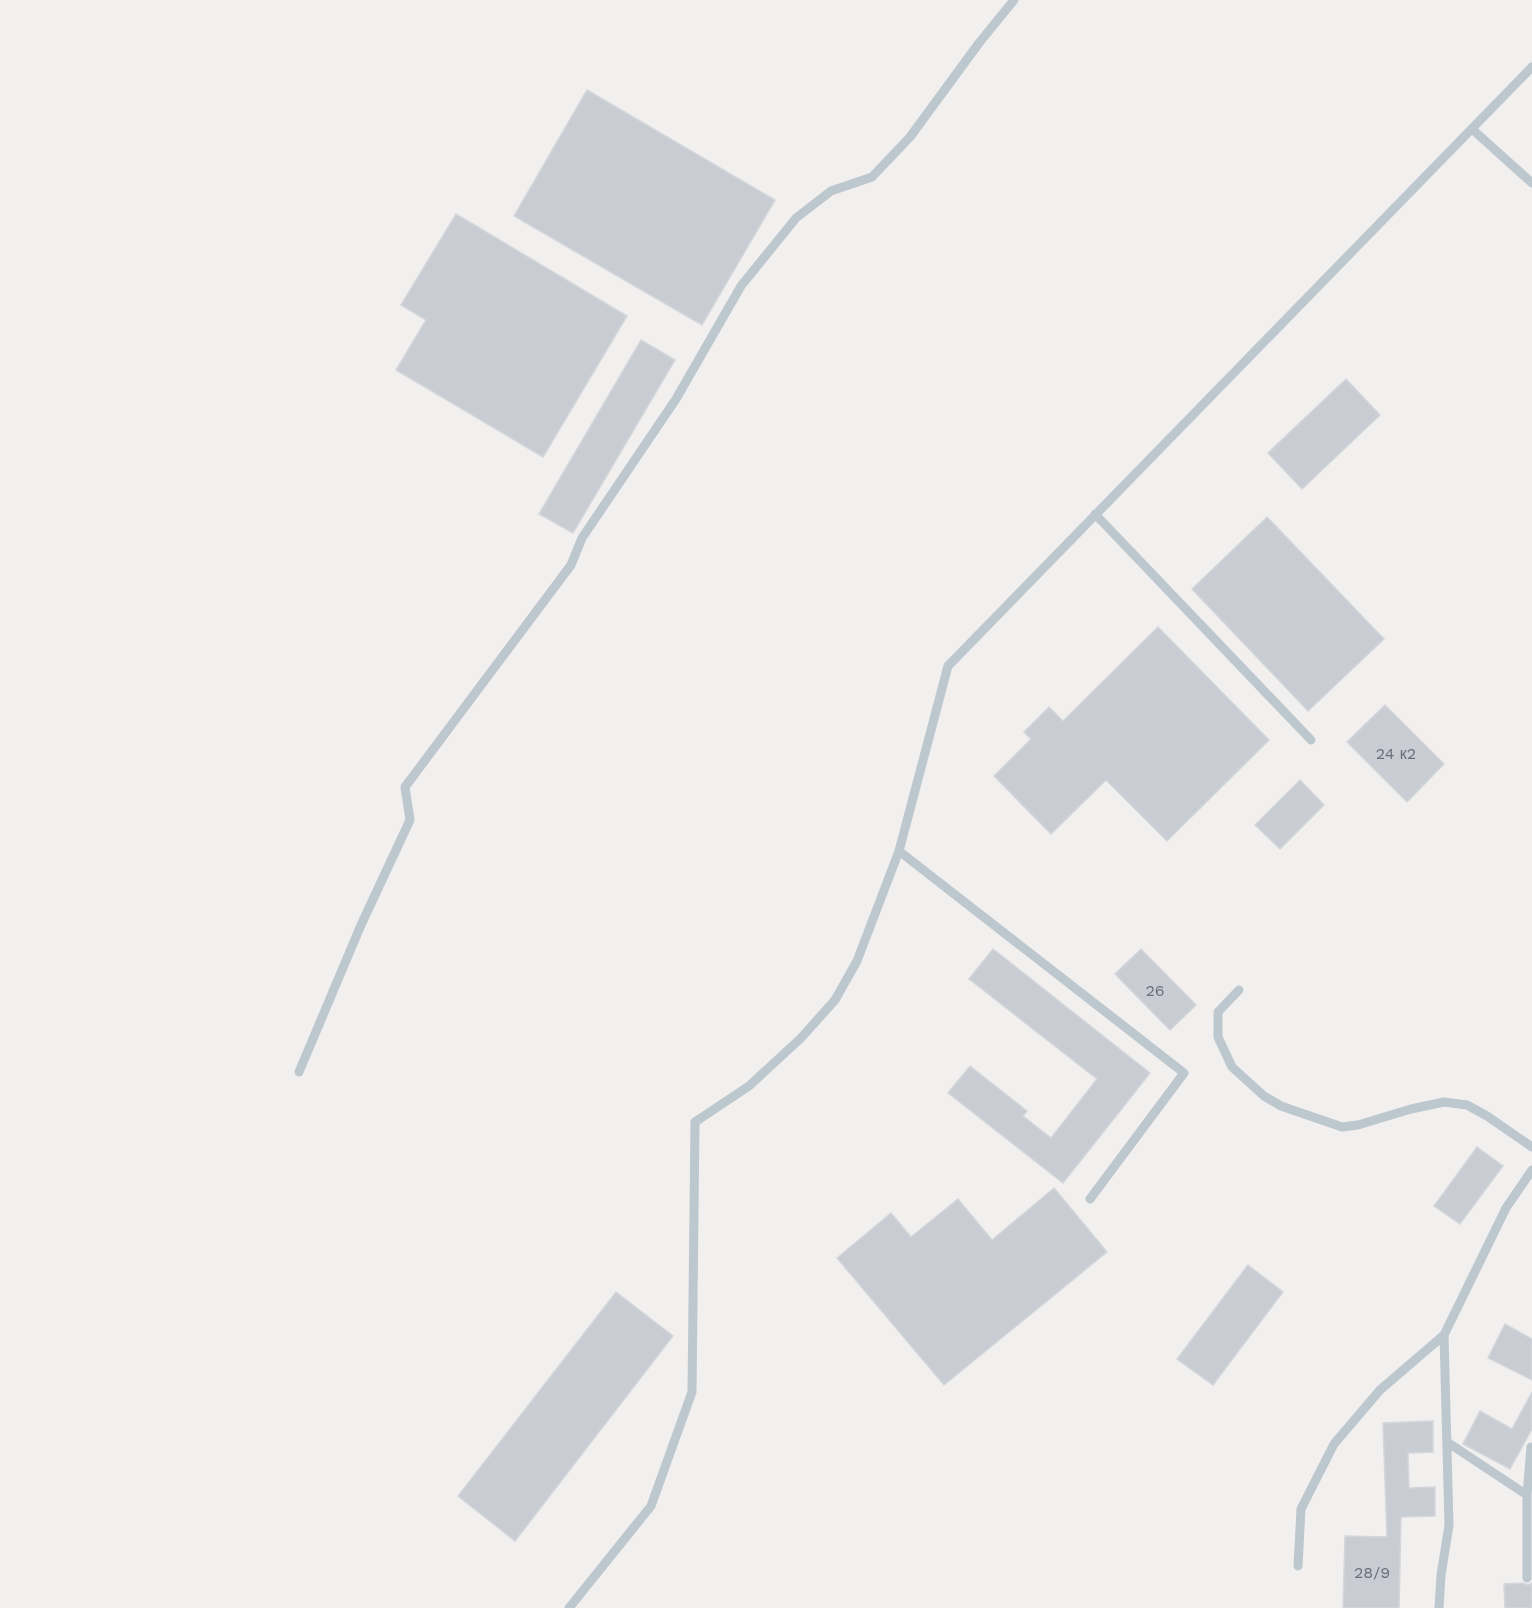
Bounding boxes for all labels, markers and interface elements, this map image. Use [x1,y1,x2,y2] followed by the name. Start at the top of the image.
[1376,744,1416,763] house number: 24 к2
[1145,981,1165,1000] house number: 26
[1354,1563,1390,1582] house number: 28/9

